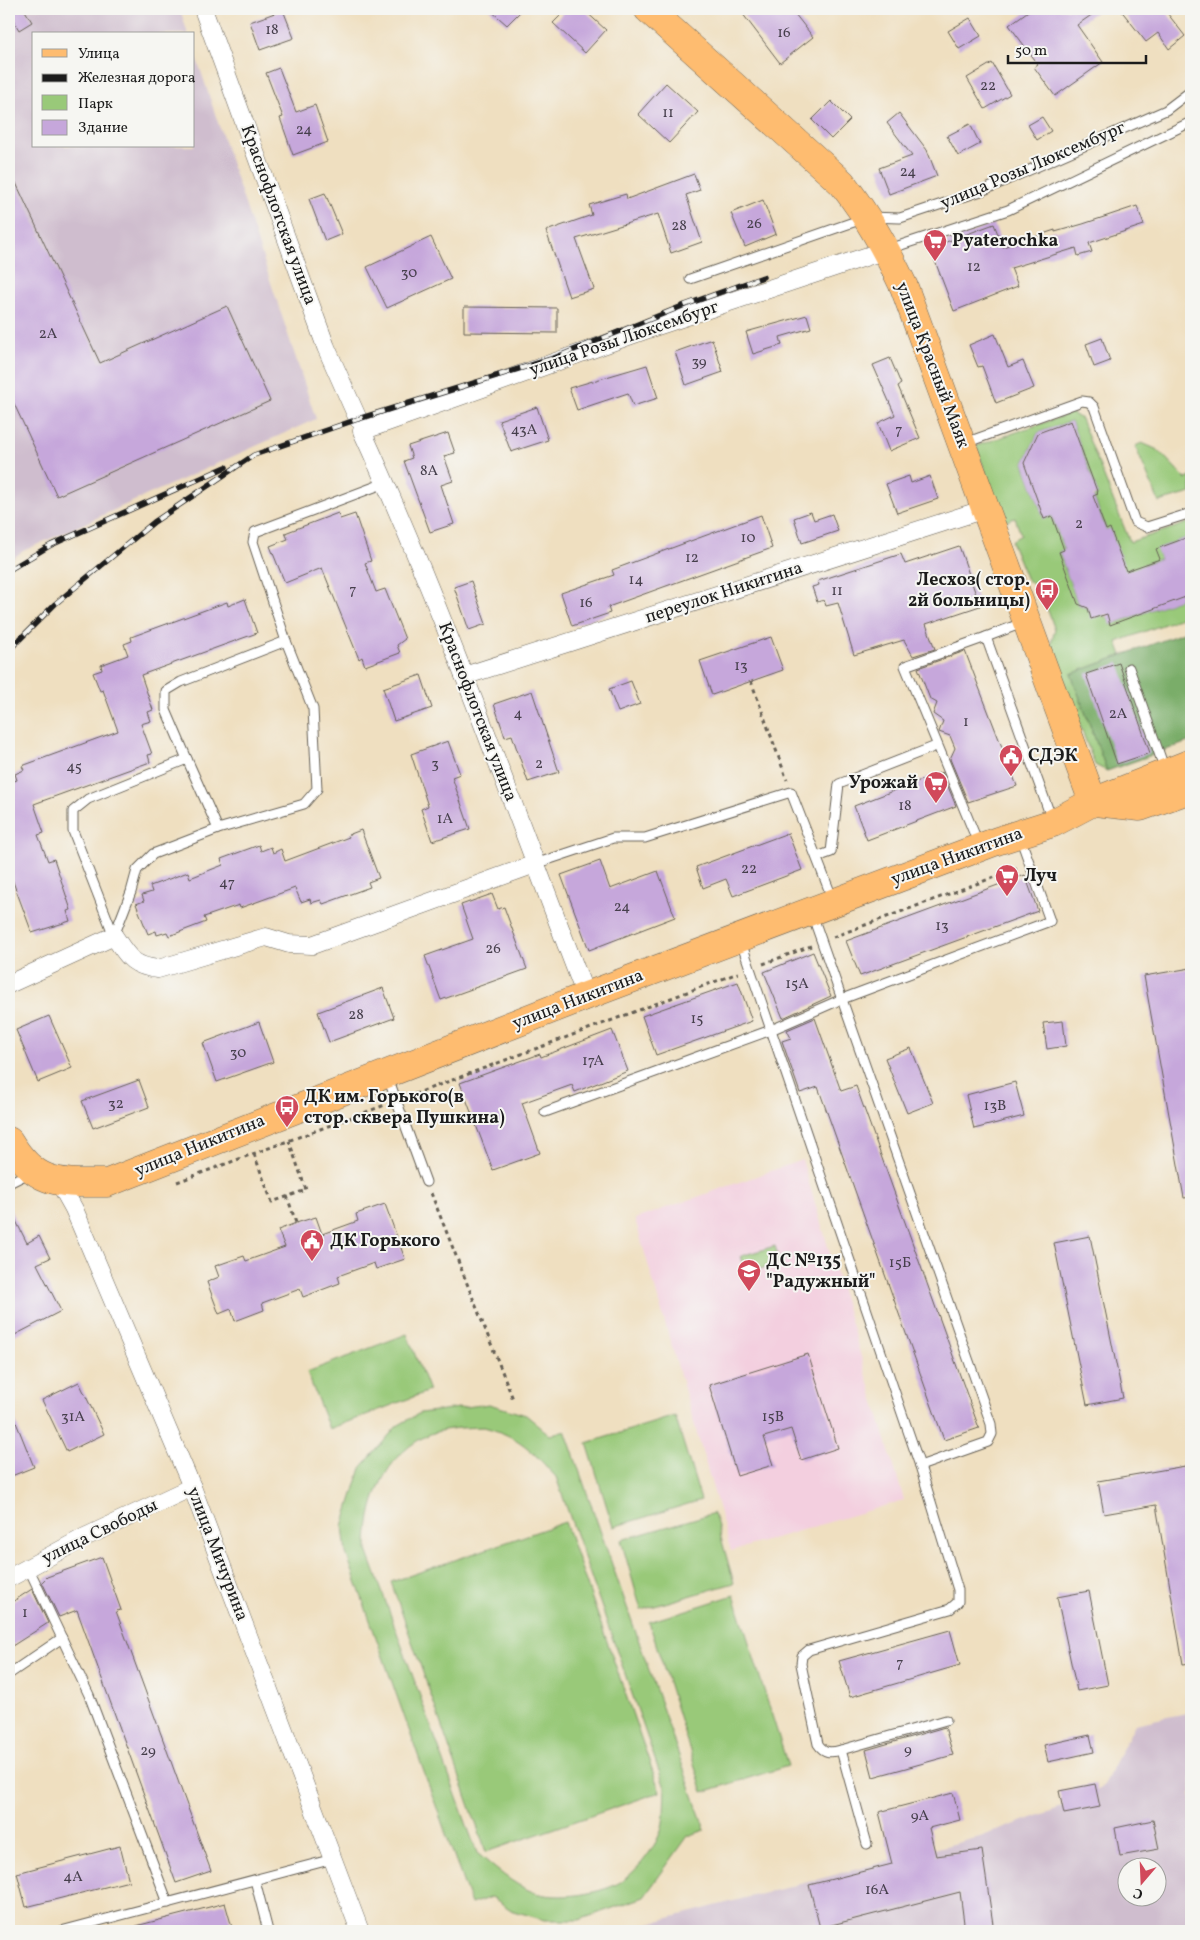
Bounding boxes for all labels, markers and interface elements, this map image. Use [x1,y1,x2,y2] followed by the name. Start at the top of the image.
[265,20,279,41] house number: 18
[777,23,791,44] house number: 16
[32,32,195,148] legend
[1008,32,1145,64] scale bar
[1015,41,1047,62] text: 50 m
[78,44,120,65] text: Улица
[78,68,195,89] text: Железная дорога
[980,76,996,97] house number: 22
[78,94,113,115] text: Парк
[662,103,674,124] house number: 11
[937,116,1129,216] street label: улица Розы Люксембург
[78,118,128,139] text: Здание
[296,120,312,141] house number: 24
[234,121,322,309] street label: Краснофлотская улица
[900,162,916,183] house number: 24
[746,214,762,235] house number: 26
[671,216,687,237] house number: 28
[922,228,948,262] supermarket icon: Pyaterochka
[952,229,1059,254] place label: Pyaterochka
[967,257,981,278] house number: 12
[401,263,417,284] house number: 30
[889,278,975,452] street label: улица Красный Маяк
[526,295,722,383] street label: улица Розы Люксембург
[39,324,58,345] house number: 2А
[691,352,707,373] house number: 39
[511,420,538,441] house number: 43А
[895,420,903,441] house number: 7
[420,461,439,482] house number: 8А
[1075,514,1083,535] house number: 2
[741,528,755,549] house number: 10
[685,548,699,569] house number: 12
[642,556,806,630] street label: переулок Никитина
[908,568,1030,614] place label: Лесхоз( стор. 2й больницы)
[629,570,643,591] house number: 14
[1034,577,1060,611] bus stop icon: Лесхоз( стор. 2й больницы)
[349,580,357,601] house number: 7
[831,581,843,602] house number: 11
[579,593,593,614] house number: 16
[431,619,523,805] street label: Краснофлотская улица
[734,656,748,677] house number: 13
[514,704,523,725] house number: 4
[1109,704,1128,725] house number: 2А
[963,712,969,733] house number: 1
[998,743,1024,777] public building icon: СДЭК
[1028,744,1078,769] place label: СДЭК
[431,754,439,775] house number: 3
[535,754,543,775] house number: 2
[66,757,82,778] house number: 45
[923,770,949,804] supermarket icon: Урожай
[849,771,918,796] place label: Урожай
[898,796,912,817] house number: 18
[437,809,454,830] house number: 1А
[888,822,1026,892] street label: улица Никитина
[741,859,757,880] house number: 22
[994,863,1020,897] supermarket icon: Луч
[1024,864,1057,889] place label: Луч
[219,873,235,894] house number: 47
[614,897,630,918] house number: 24
[935,916,949,937] house number: 13
[485,939,501,960] house number: 26
[509,963,647,1037] street label: улица Никитина
[785,974,809,995] house number: 15А
[348,1005,364,1026] house number: 28
[690,1009,704,1030] house number: 15
[230,1043,246,1064] house number: 30
[582,1051,605,1072] house number: 17А
[304,1085,505,1131] place label: ДК им. Горького(в стор. сквера Пушкина)
[108,1094,124,1115] house number: 32
[274,1094,300,1128] bus stop icon: ДК им. Горького(в стор. сквера Пушкина)
[984,1096,1006,1117] house number: 13В
[131,1108,269,1184] street label: улица Никитина
[299,1228,325,1262] public building icon: ДК Горького
[330,1229,440,1254] place label: ДК Горького
[766,1249,876,1295] place label: ДС №135 "Радужный"
[889,1253,911,1274] house number: 15Б
[736,1258,762,1292] school or university icon: ДС №135 "Радужный"
[61,1407,85,1428] house number: 31А
[762,1407,784,1428] house number: 15В
[180,1483,254,1625] street label: улица Мичурина
[38,1493,162,1571] street label: улица Свободы
[22,1603,28,1624] house number: 1
[896,1653,904,1674] house number: 7
[904,1740,912,1761] house number: 9
[140,1741,156,1762] house number: 29
[911,1806,930,1827] house number: 9А
[1118,1858,1168,1908] north arrow
[63,1867,83,1888] house number: 4А
[865,1880,889,1901] house number: 16А
[1131,1882,1146,1903] text: С

